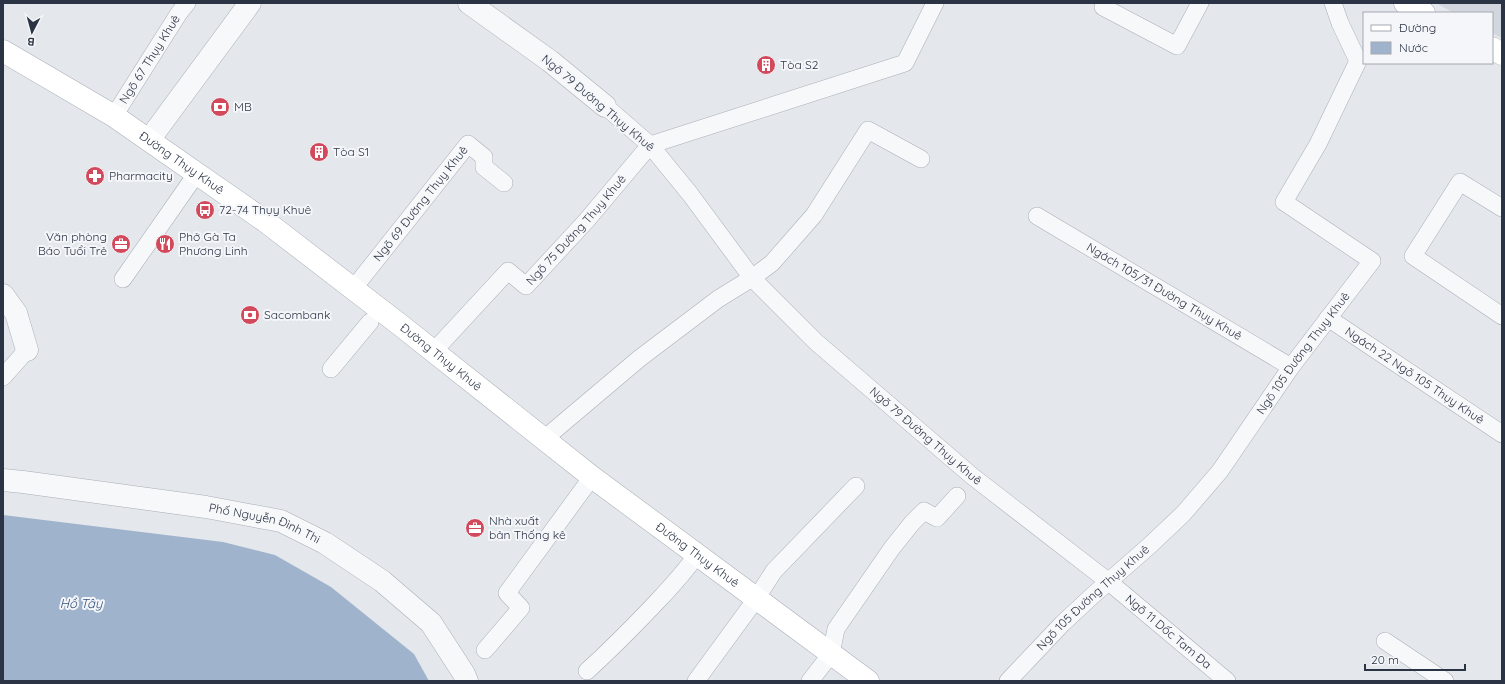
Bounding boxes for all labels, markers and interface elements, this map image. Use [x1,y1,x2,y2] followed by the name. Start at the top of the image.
[12,12,52,52] north arrow
[116,12,183,106] street label: Ngõ 67 Thụy Khuê
[1363,12,1493,64] legend
[1399,20,1436,35] text: Đường
[27,35,35,49] text: B
[1399,40,1428,55] text: Nước
[539,51,658,154] street label: Ngõ 79 Đường Thụy Khuê
[755,54,777,76] building icon: Tòa S2
[780,57,819,72] place label: Tòa S2
[209,96,231,118] bank icon: MB
[234,99,252,114] place label: MB
[137,128,227,197] street label: Đường Thụy Khuê
[308,141,330,163] building icon: Tòa S1
[370,142,471,264] street label: Ngõ 69 Đường Thụy Khuê
[333,144,369,159] place label: Tòa S1
[84,165,106,187] pharmacy icon: Pharmacity
[109,168,173,183] place label: Pharmacity
[523,171,629,288] street label: Ngõ 75 Đường Thụy Khuê
[194,199,216,221] bus stop icon: 72-74 Thụy Khuê
[219,202,311,217] place label: 72-74 Thụy Khuê
[38,229,107,258] place label: Văn phòng Báo Tuổi Trẻ
[179,229,247,258] place label: Phở Gà Ta Phương Linh
[110,233,132,255] office icon: Văn phòng Báo Tuổi Trẻ
[154,233,176,255] restaurant icon: Phở Gà Ta Phương Linh
[1084,239,1245,343] street label: Ngách 105/31 Đường Thụy Khuê
[1253,289,1353,417] street label: Ngõ 105 Đường Thụy Khuê
[239,304,261,326] bank icon: Sacombank
[264,307,330,322] place label: Sacombank
[397,320,485,394] street label: Đường Thụy Khuê
[1342,324,1487,427] street label: Ngách 22 Ngõ 105 Thụy Khuê
[867,383,985,488] street label: Ngõ 79 Đường Thụy Khuê
[208,500,323,546] street label: Phố Nguyễn Đình Thi
[489,513,566,542] place label: Nhà xuất bản Thống kê
[464,517,486,539] office icon: Nhà xuất bản Thống kê
[653,519,743,590] street label: Đường Thụy Khuê
[1033,541,1152,653] street label: Ngõ 105 Đường Thụy Khuê
[1122,591,1215,672] street label: Ngõ 11 Dốc Tam Đa
[60,595,103,611] water label: Hồ Tây
[1365,646,1465,672] scale bar
[1371,652,1399,667] text: 20 m

